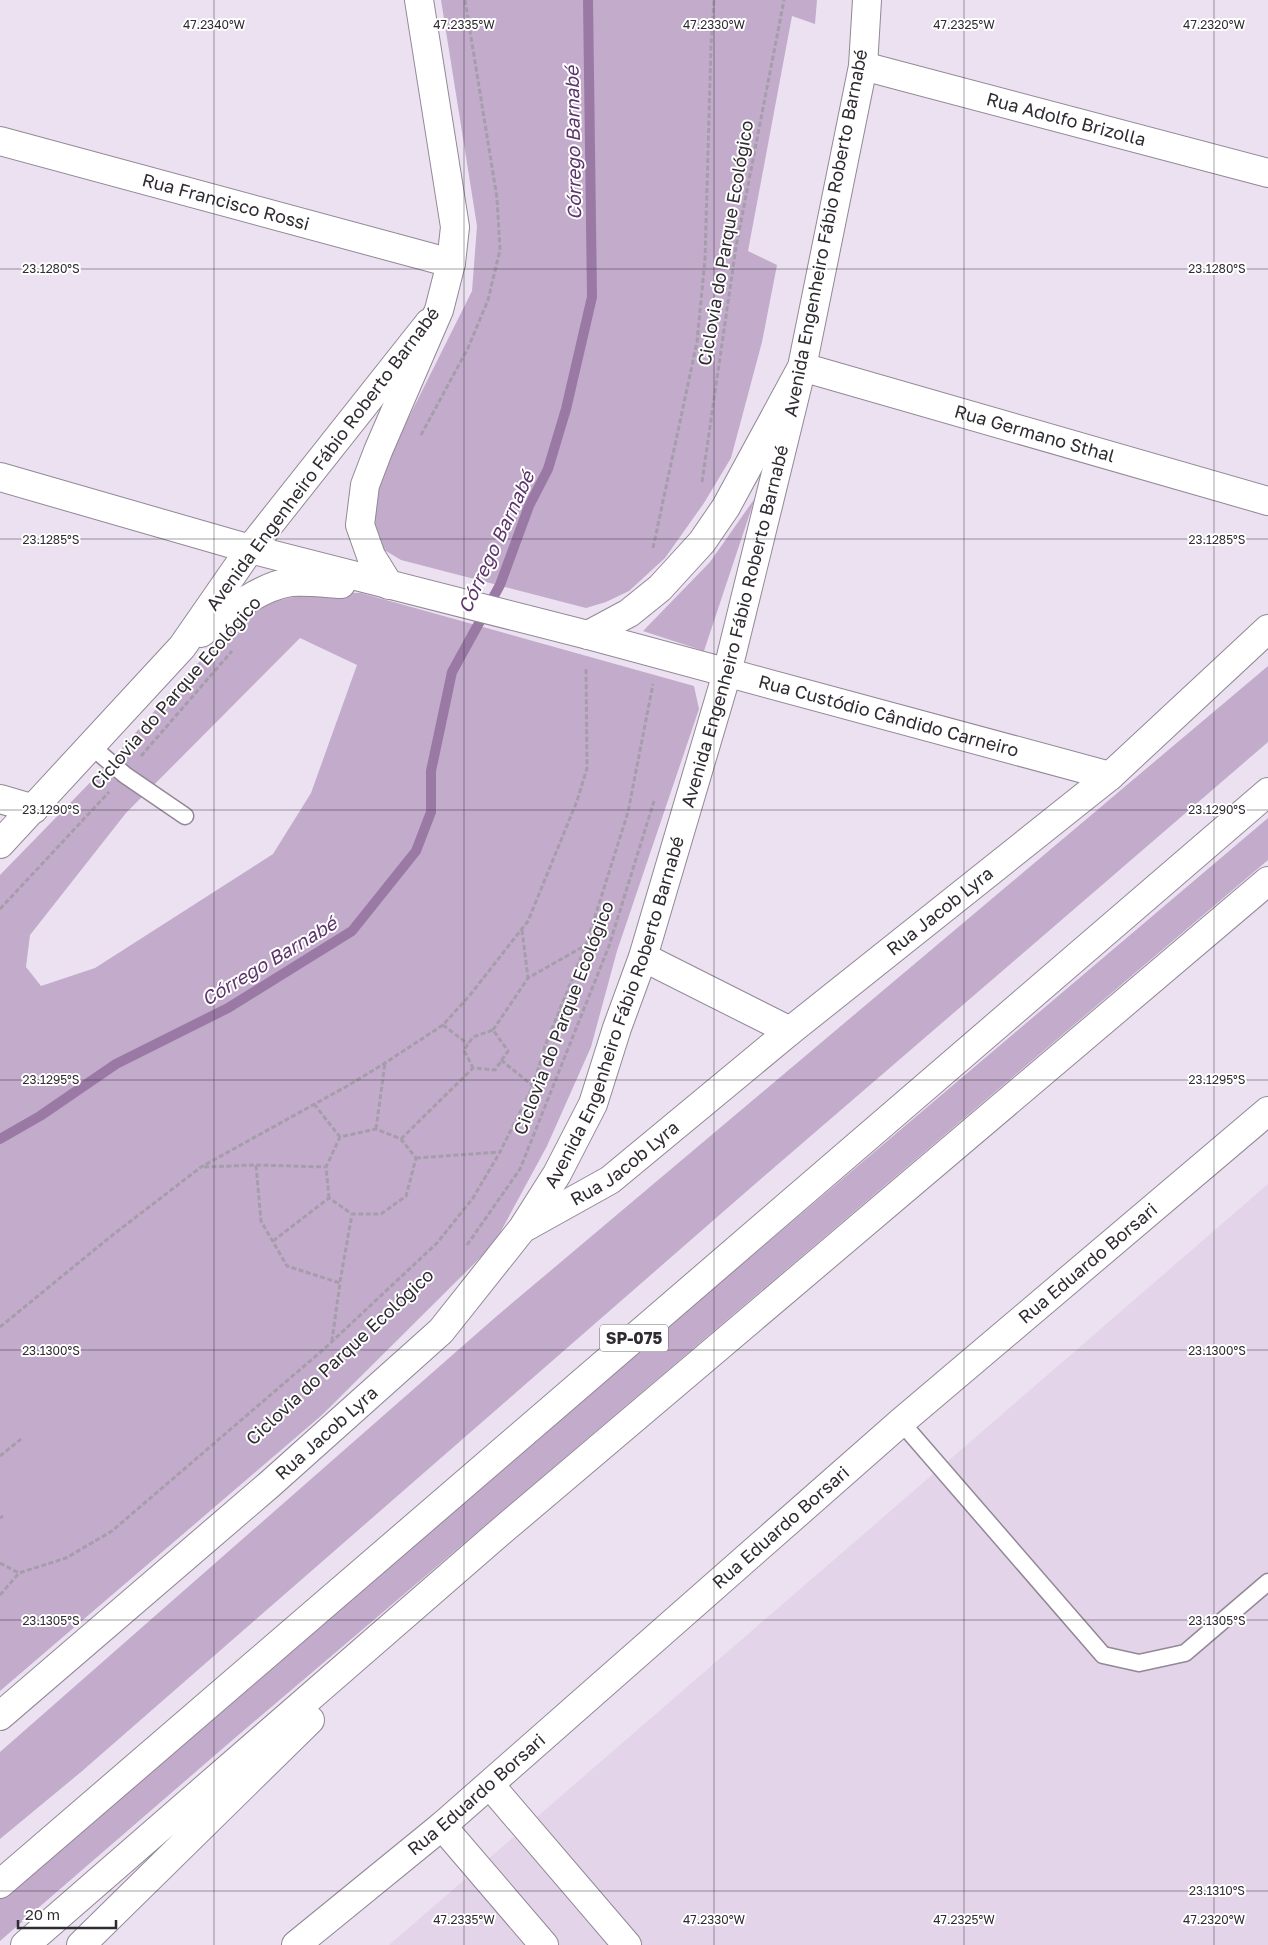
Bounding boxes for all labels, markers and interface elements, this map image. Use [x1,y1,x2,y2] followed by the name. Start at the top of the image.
[183,17,246,32] text: 47.2340°W
[433,17,495,32] text: 47.2335°W
[683,17,745,32] text: 47.2330°W
[933,17,995,32] text: 47.2325°W
[1183,17,1245,32] text: 47.2320°W
[779,47,871,418] street label: Avenida Engenheiro Fábio Roberto Barnabé
[560,64,585,220] water label: Córrego Barnabé
[984,87,1148,150] street label: Rua Adolfo Brizolla
[693,118,757,367] street label: Ciclovia do Parque Ecológico
[140,168,312,234] street label: Rua Francisco Rossi
[22,261,80,276] text: 23.1280°S
[1188,261,1246,276] text: 23.1280°S
[201,302,443,614] street label: Avenida Engenheiro Fábio Roberto Barnabé
[952,399,1118,466] street label: Rua Germano Sthal
[676,443,792,810] street label: Avenida Engenheiro Fábio Roberto Barnabé
[453,465,539,616] water label: Córrego Barnabé
[22,532,80,547] text: 23.1285°S
[1188,532,1246,547] text: 23.1285°S
[85,591,265,793] street label: Ciclovia do Parque Ecológico
[756,670,1021,761] street label: Rua Custódio Cândido Carneiro
[22,802,80,817] text: 23.1290°S
[1188,802,1246,817] text: 23.1290°S
[539,833,688,1192] street label: Avenida Engenheiro Fábio Roberto Barnabé
[882,862,997,960] street label: Rua Jacob Lyra
[508,898,618,1138] street label: Ciclovia do Parque Ecológico
[197,910,342,1010] water label: Córrego Barnabé
[23,1072,80,1087] text: 23.1295°S
[1189,1072,1246,1087] text: 23.1295°S
[566,1116,683,1210] street label: Rua Jacob Lyra
[1013,1198,1161,1328] street label: Rua Eduardo Borsari
[241,1263,438,1449] street label: Ciclovia do Parque Ecológico
[600,1325,668,1352] road number: SP-075
[22,1343,80,1358] text: 23.1300°S
[1188,1343,1246,1358] text: 23.1300°S
[270,1381,382,1484] street label: Rua Jacob Lyra
[707,1461,853,1593] street label: Rua Eduardo Borsari
[22,1613,80,1628] text: 23.1305°S
[1188,1613,1246,1628] text: 23.1305°S
[403,1728,549,1860] street label: Rua Eduardo Borsari
[1189,1883,1245,1898] text: 23.1310°S
[18,1898,115,1930] scale bar
[25,1905,60,1923] text: 20 m
[433,1912,495,1927] text: 47.2335°W
[683,1912,745,1927] text: 47.2330°W
[933,1912,995,1927] text: 47.2325°W
[1183,1912,1245,1927] text: 47.2320°W

